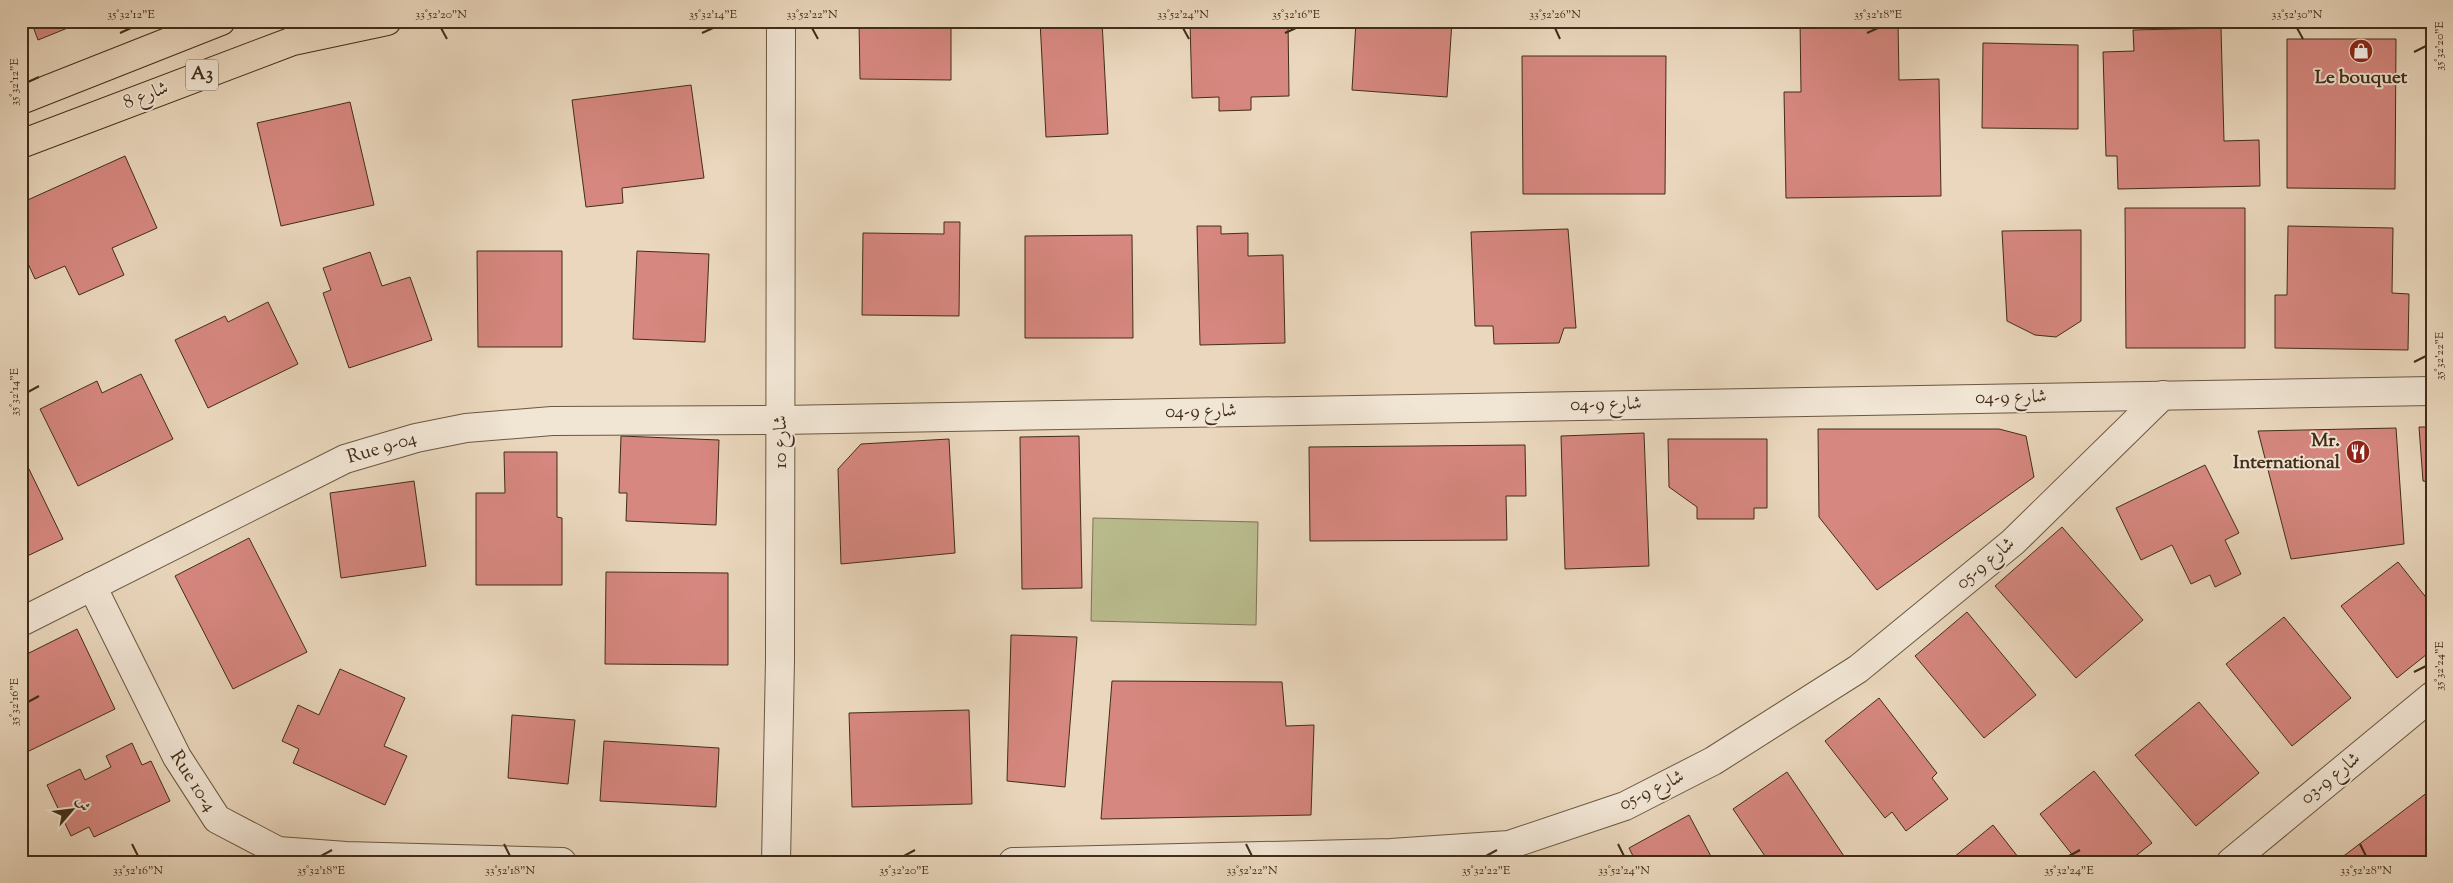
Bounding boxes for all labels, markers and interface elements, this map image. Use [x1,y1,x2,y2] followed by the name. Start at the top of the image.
[107,6,155,24] text: 35°32'12"E
[415,6,467,24] text: 33°52'20"N
[689,6,738,24] text: 35°32'14"E
[787,6,838,24] text: 33°52'22"N
[1157,6,1209,24] text: 33°52'24"N
[1272,6,1321,24] text: 35°32'16"E
[1529,6,1581,24] text: 33°52'26"N
[1854,6,1903,24] text: 35°32'18"E
[2272,6,2323,24] text: 33°52'30"N
[2431,21,2449,71] text: 35°32'20"E
[2348,38,2374,64] shop icon: Le bouquet
[6,58,24,106] text: 35°32'12"E
[186,60,218,90] road number: A3
[2315,65,2408,92] place label: Le bouquet
[119,75,173,117] street label: شارع 8
[2431,331,2449,380] text: 35°32'22"E
[6,367,24,416] text: 35°32'14"E
[1975,384,2047,412] street label: شارع 9-04
[1570,391,1642,419] street label: شارع 9-04
[1165,398,1237,426] street label: شارع 9-04
[768,415,795,469] street label: شارع 10
[344,425,420,471] street label: Rue 9-04
[2233,428,2341,477] place label: Mr. International
[2345,439,2371,465] restaurant icon: Mr. International
[1951,531,2021,597] street label: شارع 9-05
[2431,641,2449,691] text: 35°32'24"E
[6,677,24,726] text: 35°32'16"E
[163,745,223,818] street label: Rue 10-4
[2295,746,2367,812] street label: شارع 9-03
[1615,764,1689,818] street label: شارع 9-05
[48,786,98,836] north arrow
[70,794,94,816] text: ش
[113,862,163,880] text: 33°52'16"N
[297,862,346,880] text: 35°32'18"E
[485,862,535,880] text: 33°52'18"N
[879,862,929,880] text: 35°32'20"E
[1227,862,1278,880] text: 33°52'22"N
[1462,862,1511,880] text: 35°32'22"E
[1598,862,1650,880] text: 33°52'24"N
[2044,862,2094,880] text: 35°32'24"E
[2340,862,2392,880] text: 33°52'28"N

